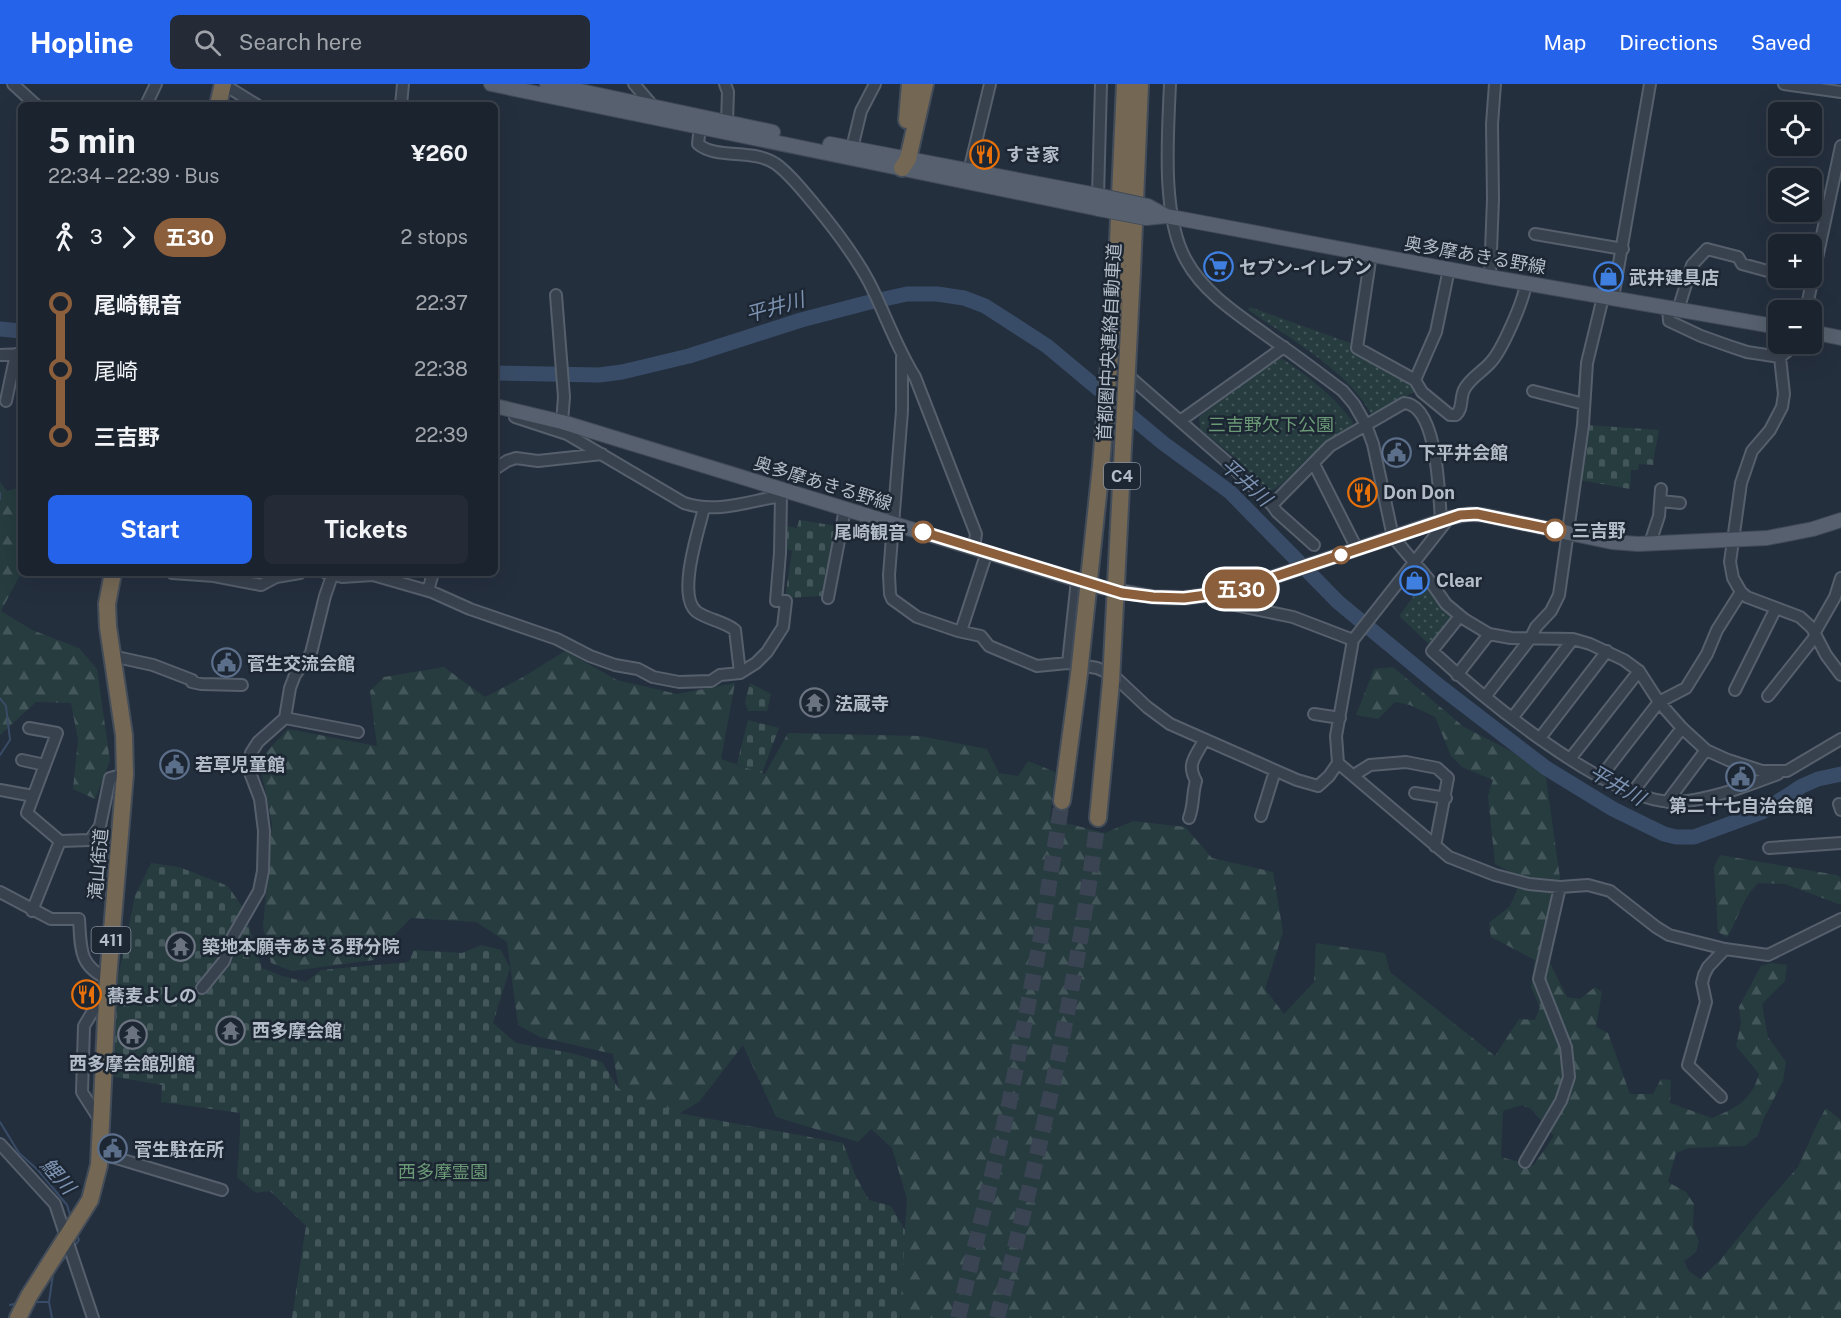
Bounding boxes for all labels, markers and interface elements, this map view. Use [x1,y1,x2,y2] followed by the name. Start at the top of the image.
[170,15,590,69] search box
[30,26,134,59] text: Hopline
[191,26,224,59] icon: search
[239,29,362,55] text: Search here
[1544,30,1586,55] text: Map
[1619,30,1718,55] text: Directions
[1751,30,1811,55] text: Saved
[1768,102,1822,354] map controls
[1768,102,1822,156] button: locate
[48,122,136,160] text: 5 min
[969,138,1001,170] restaurant icon: すき家
[411,140,468,166] text: ¥260
[1006,144,1060,165] place label: すき家
[48,164,219,188] text: 22:34 – 22:39 · Bus
[1768,168,1822,222] button: layers
[48,221,81,254] icon: walk
[112,221,145,254] icon: forward
[90,225,103,249] text: 3
[166,225,214,250] text: 五30
[401,225,468,249] text: 2 stops
[1402,232,1548,278] street label: 奥多摩あきる野線
[1768,234,1822,288] button: +
[1093,243,1125,441] street label: 首都圏中央連絡自動車道
[1202,251,1234,283] supermarket icon: セブン-イレブン
[1239,257,1372,278] place label: セブン-イレブン
[1592,261,1624,293] shop icon: 武井建具店
[1629,267,1719,288] place label: 武井建具店
[743,287,809,327] water label: 平井川
[415,291,468,315] text: 22:37
[94,292,182,318] text: 尾崎観音
[1768,300,1822,354] button: −
[414,357,468,381] text: 22:38
[94,358,138,384] text: 尾崎
[1208,414,1334,435] park label: 三吉野欠下公園
[415,423,468,447] text: 22:39
[94,424,160,450] text: 三吉野
[1381,436,1413,468] public building icon: 下平井会館
[1418,442,1508,463] place label: 下平井会館
[751,452,895,514] street label: 奥多摩あきる野線
[1216,453,1278,512] water label: 平井川
[1104,463,1140,489] road number: C4
[1346,476,1378,508] restaurant icon: Don Don
[1383,482,1455,503] place label: Don Don
[48,495,252,564] button: Start
[264,495,468,564] button: Tickets
[1544,519,1566,541] marker: 三吉野
[1572,520,1626,541] place label: 三吉野
[912,521,934,543] marker: 尾崎観音
[834,522,906,543] place label: 尾崎観音
[1332,546,1350,564] unlabelled marker
[1399,564,1431,596] shop icon: Clear
[1206,570,1276,608] line badge: 五30
[1436,570,1483,591] place label: Clear
[1217,577,1265,602] text: 五30
[210,647,242,679] public building icon: 菅生交流会館
[247,653,355,674] place label: 菅生交流会館
[798,687,830,719] temple icon: 法蔵寺
[835,693,889,714] place label: 法蔵寺
[158,748,190,780] public building icon: 若草児童館
[195,754,285,775] place label: 若草児童館
[1585,760,1651,811] water label: 平井川
[1725,760,1757,792] public building icon: 第二十七自治会館
[1669,795,1813,816] place label: 第二十七自治会館
[84,827,112,901] street label: 滝山街道
[92,927,130,953] road number: 411
[165,930,197,962] temple icon: 築地本願寺あきる野分院
[202,936,400,957] place label: 築地本願寺あきる野分院
[70,979,102,1011] restaurant icon: 蕎麦よしの
[107,985,197,1006] place label: 蕎麦よしの
[215,1014,247,1046] temple icon: 西多摩会館
[116,1018,148,1050] temple icon: 西多摩会館別館
[252,1020,342,1041] place label: 西多摩会館
[69,1053,195,1074] place label: 西多摩会館別館
[97,1133,129,1165] public building icon: 菅生駐在所
[134,1139,224,1160] place label: 菅生駐在所
[36,1153,81,1200] water label: 鯉川
[398,1161,488,1182] park label: 西多摩霊園

